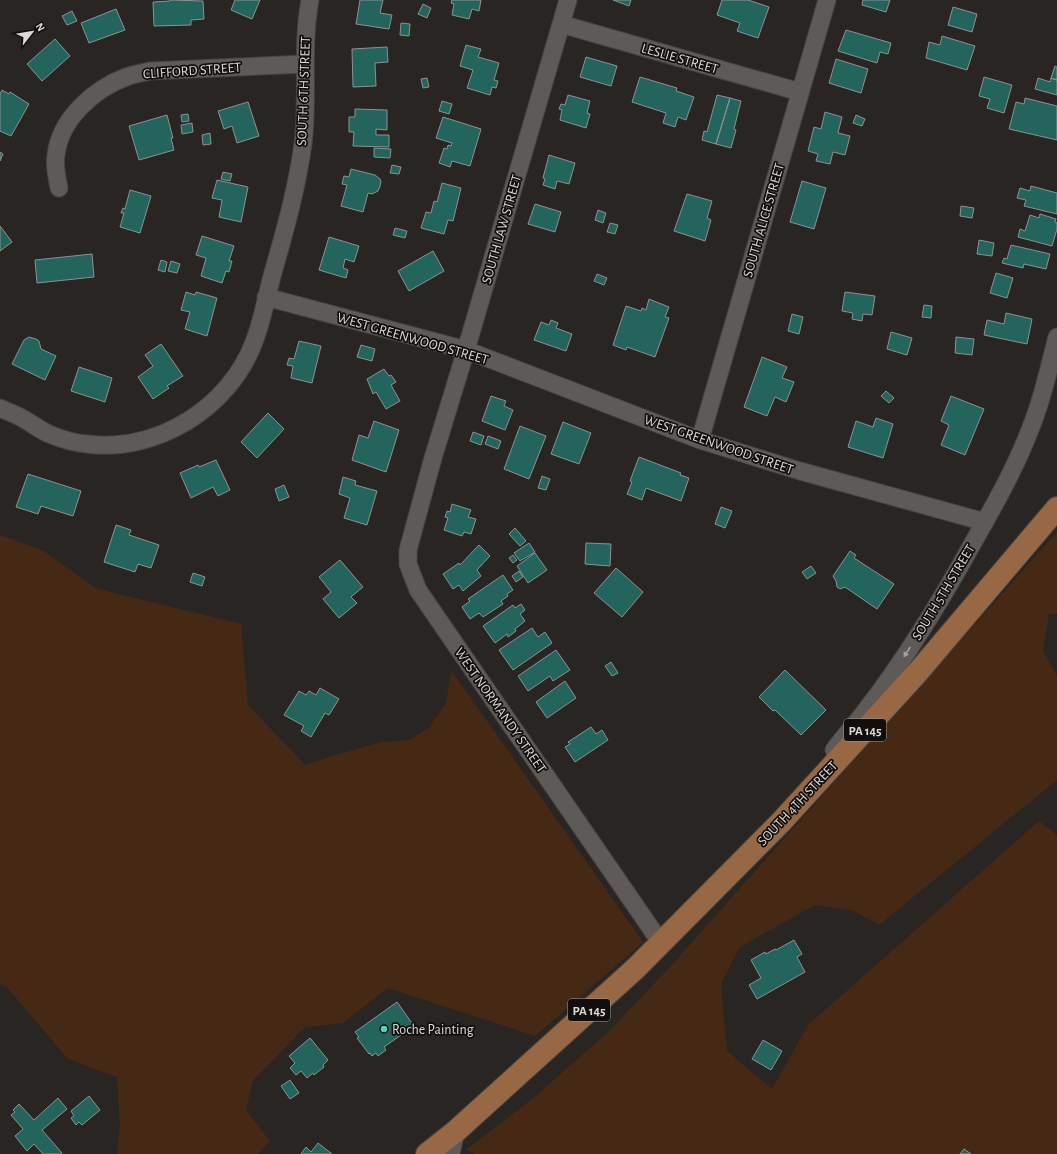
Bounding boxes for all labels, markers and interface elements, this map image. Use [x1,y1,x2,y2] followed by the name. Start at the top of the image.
[12,12,52,52] north arrow
[33,21,47,33] text: N
[295,36,313,146] street label: SOUTH 6TH STREET
[640,41,720,77] street label: LESLIE STREET
[143,61,242,81] street label: CLIFFORD STREET
[741,161,787,279] street label: SOUTH ALICE STREET
[480,173,524,285] street label: SOUTH LAW STREET
[336,311,490,367] street label: WEST GREENWOOD STREET
[642,413,795,477] street label: WEST GREENWOOD STREET
[910,542,978,643] street label: SOUTH 5TH STREET
[452,645,549,776] street label: WEST NORMANDY STREET
[903,647,911,657] one-way arrow
[844,719,886,741] road number: PA 145
[755,759,840,849] street label: SOUTH 4TH STREET
[568,999,610,1021] road number: PA 145
[392,1023,474,1037] place label: Roche Painting
[379,1024,389,1034] marker: Roche Painting

